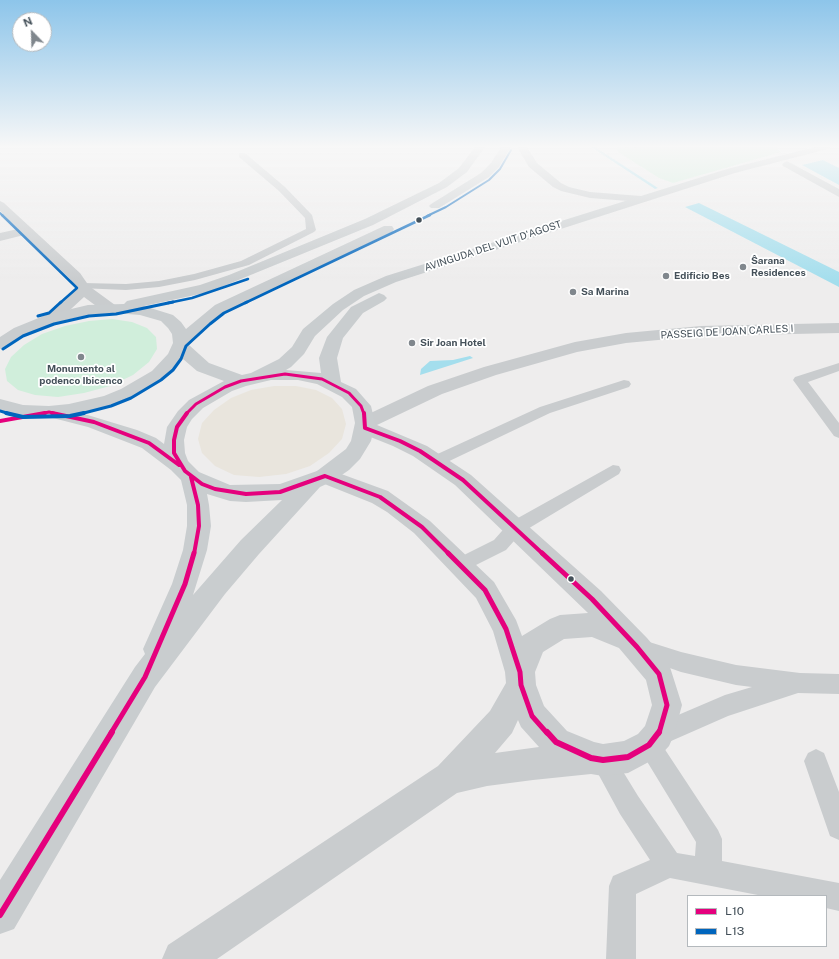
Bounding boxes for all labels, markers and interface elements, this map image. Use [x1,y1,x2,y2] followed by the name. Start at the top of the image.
[12,12,52,52] north arrow
[21,15,34,29] text: N
[414,215,424,225] unlabelled marker
[423,218,563,274] street label: AVINGUDA DEL VUIT D'AGOST
[751,255,806,278] place label: Ŝarana Residences
[738,262,748,272] marker: Ŝarana Residences
[674,270,730,282] place label: Edificio Bes
[661,271,671,281] marker: Edificio Bes
[581,286,629,298] place label: Sa Marina
[568,287,578,297] marker: Sa Marina
[660,323,794,341] street label: PASSEIG DE JOAN CARLES I
[420,337,486,349] place label: Sir Joan Hotel
[407,338,417,348] marker: Sir Joan Hotel
[76,352,86,362] marker: Monumento al podenco Ibicenco
[39,363,123,386] place label: Monumento al podenco Ibicenco
[566,574,576,584] unlabelled marker
[687,895,827,947] legend
[725,904,744,918] text: L10
[725,924,744,938] text: L13

